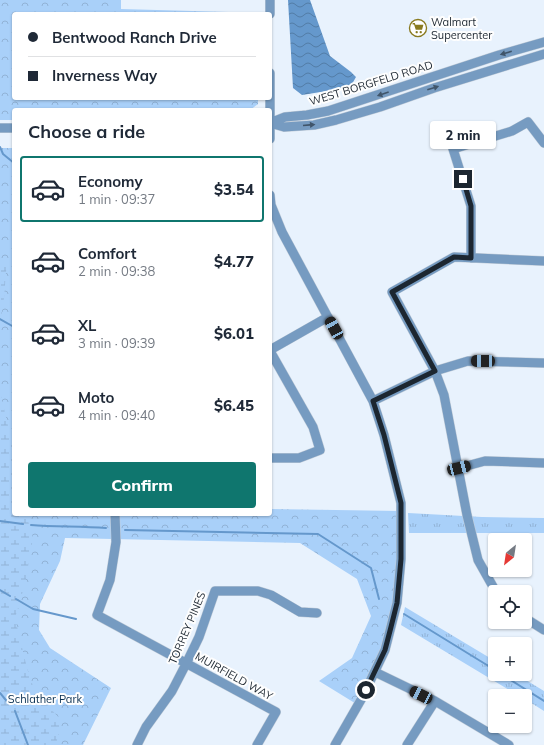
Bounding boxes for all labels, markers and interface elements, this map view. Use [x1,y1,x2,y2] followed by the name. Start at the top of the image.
[431,15,492,42] place label: Walmart Supercenter
[408,18,428,38] supermarket icon: Walmart Supercenter
[52,28,217,47] text: Bentwood Ranch Drive
[500,50,512,56] one-way arrow
[308,58,434,108] street label: WEST BORGFELD ROAD
[52,66,157,85] text: Inverness Way
[427,85,439,91] one-way arrow
[377,91,389,97] one-way arrow
[28,120,145,143] text: Choose a ride
[430,121,496,149] callout: 2 min
[303,122,315,129] one-way arrow
[446,127,480,143] text: 2 min
[454,170,472,188] route end
[30,171,66,207] icon: car
[78,172,143,191] text: Economy
[214,180,254,199] text: $3.54
[78,191,155,207] text: 1 min · 09:37
[30,243,66,279] icon: car
[78,244,136,263] text: Comfort
[214,252,254,271] text: $4.77
[78,263,155,279] text: 2 min · 09:38
[30,315,66,351] icon: car
[323,315,345,341] car
[78,316,96,335] text: XL
[214,324,254,343] text: $6.01
[78,335,155,351] text: 3 min · 09:39
[471,355,495,367] car
[30,387,66,423] icon: car
[78,388,114,407] text: Moto
[214,396,254,415] text: $6.45
[78,407,155,423] text: 4 min · 09:40
[446,459,472,477] car
[28,462,256,508] button: Confirm
[488,533,532,577] north arrow
[488,533,532,733] map controls
[488,585,532,629] button: locate
[165,590,209,666] street label: TORREY PINES
[488,637,532,681] button: +
[193,649,275,703] street label: MUIRFIELD WAY
[357,681,375,699] route start
[408,684,434,706] car
[488,689,532,733] button: −
[8,692,82,706] park label: Schlather Park

